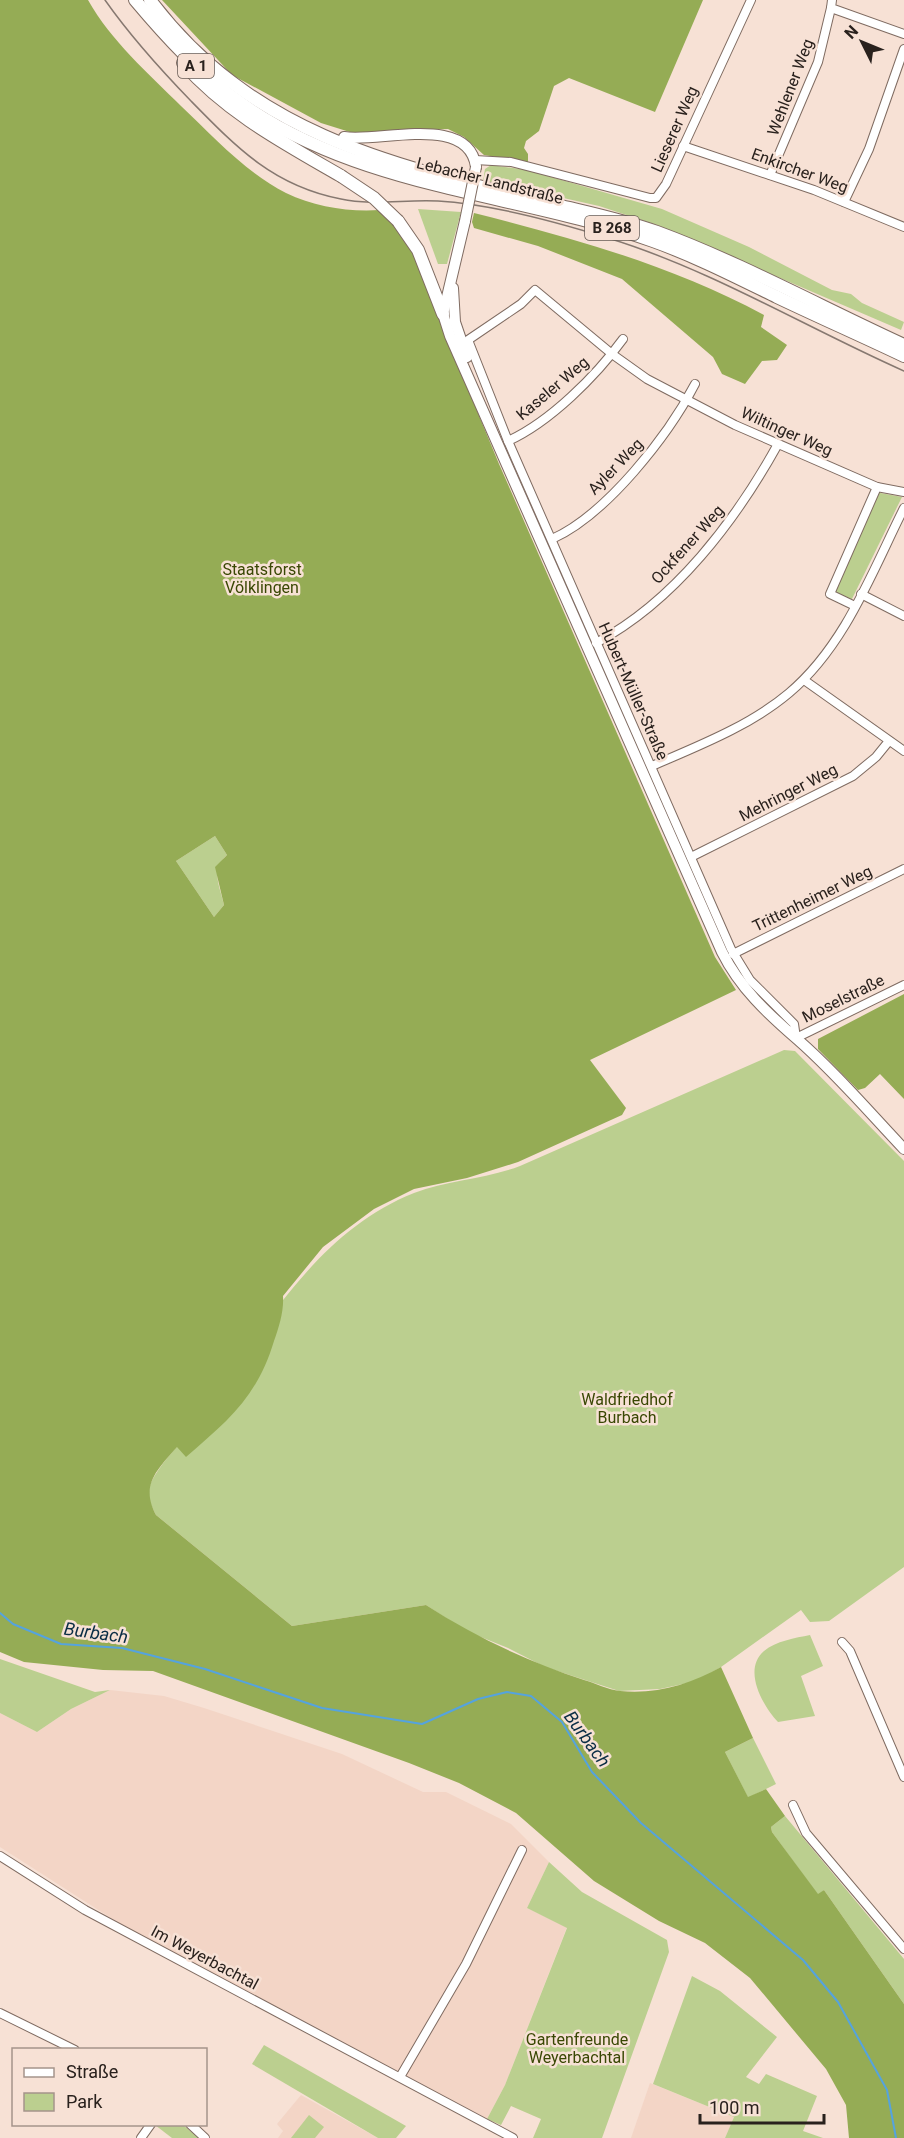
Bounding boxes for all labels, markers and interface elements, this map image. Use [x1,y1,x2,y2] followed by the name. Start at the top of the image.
[832,12,892,72] north arrow
[841,22,862,43] text: N
[763,36,818,138] street label: Wehlener Weg
[178,54,214,78] road number: A 1
[647,83,702,175] street label: Lieserer Weg
[749,144,851,197] street label: Enkircher Weg
[415,153,565,208] street label: Lebacher Landstraße
[585,216,639,240] road number: B 268
[512,353,592,424] street label: Kaseler Weg
[738,403,836,460] street label: Wiltinger Weg
[584,434,647,498] street label: Ayler Weg
[647,501,728,588] street label: Ockfener Weg
[222,560,302,597] park label: Staatsforst Völklingen
[595,619,672,763] street label: Hubert-Müller-Straße
[736,760,841,825] street label: Mehringer Weg
[749,861,875,936] street label: Trittenheimer Weg
[799,970,887,1027] street label: Moselstraße
[581,1390,673,1427] park label: Waldfriedhof Burbach
[63,1618,129,1647] water label: Burbach
[560,1706,615,1771] water label: Burbach
[148,1921,262,1994] street label: Im Weyerbachtal
[526,2030,628,2067] park label: Gartenfreunde Weyerbachtal
[12,2048,207,2126] legend
[66,2061,118,2082] text: Straße
[700,2087,824,2125] scale bar
[66,2091,103,2112] text: Park
[709,2097,760,2118] text: 100 m

